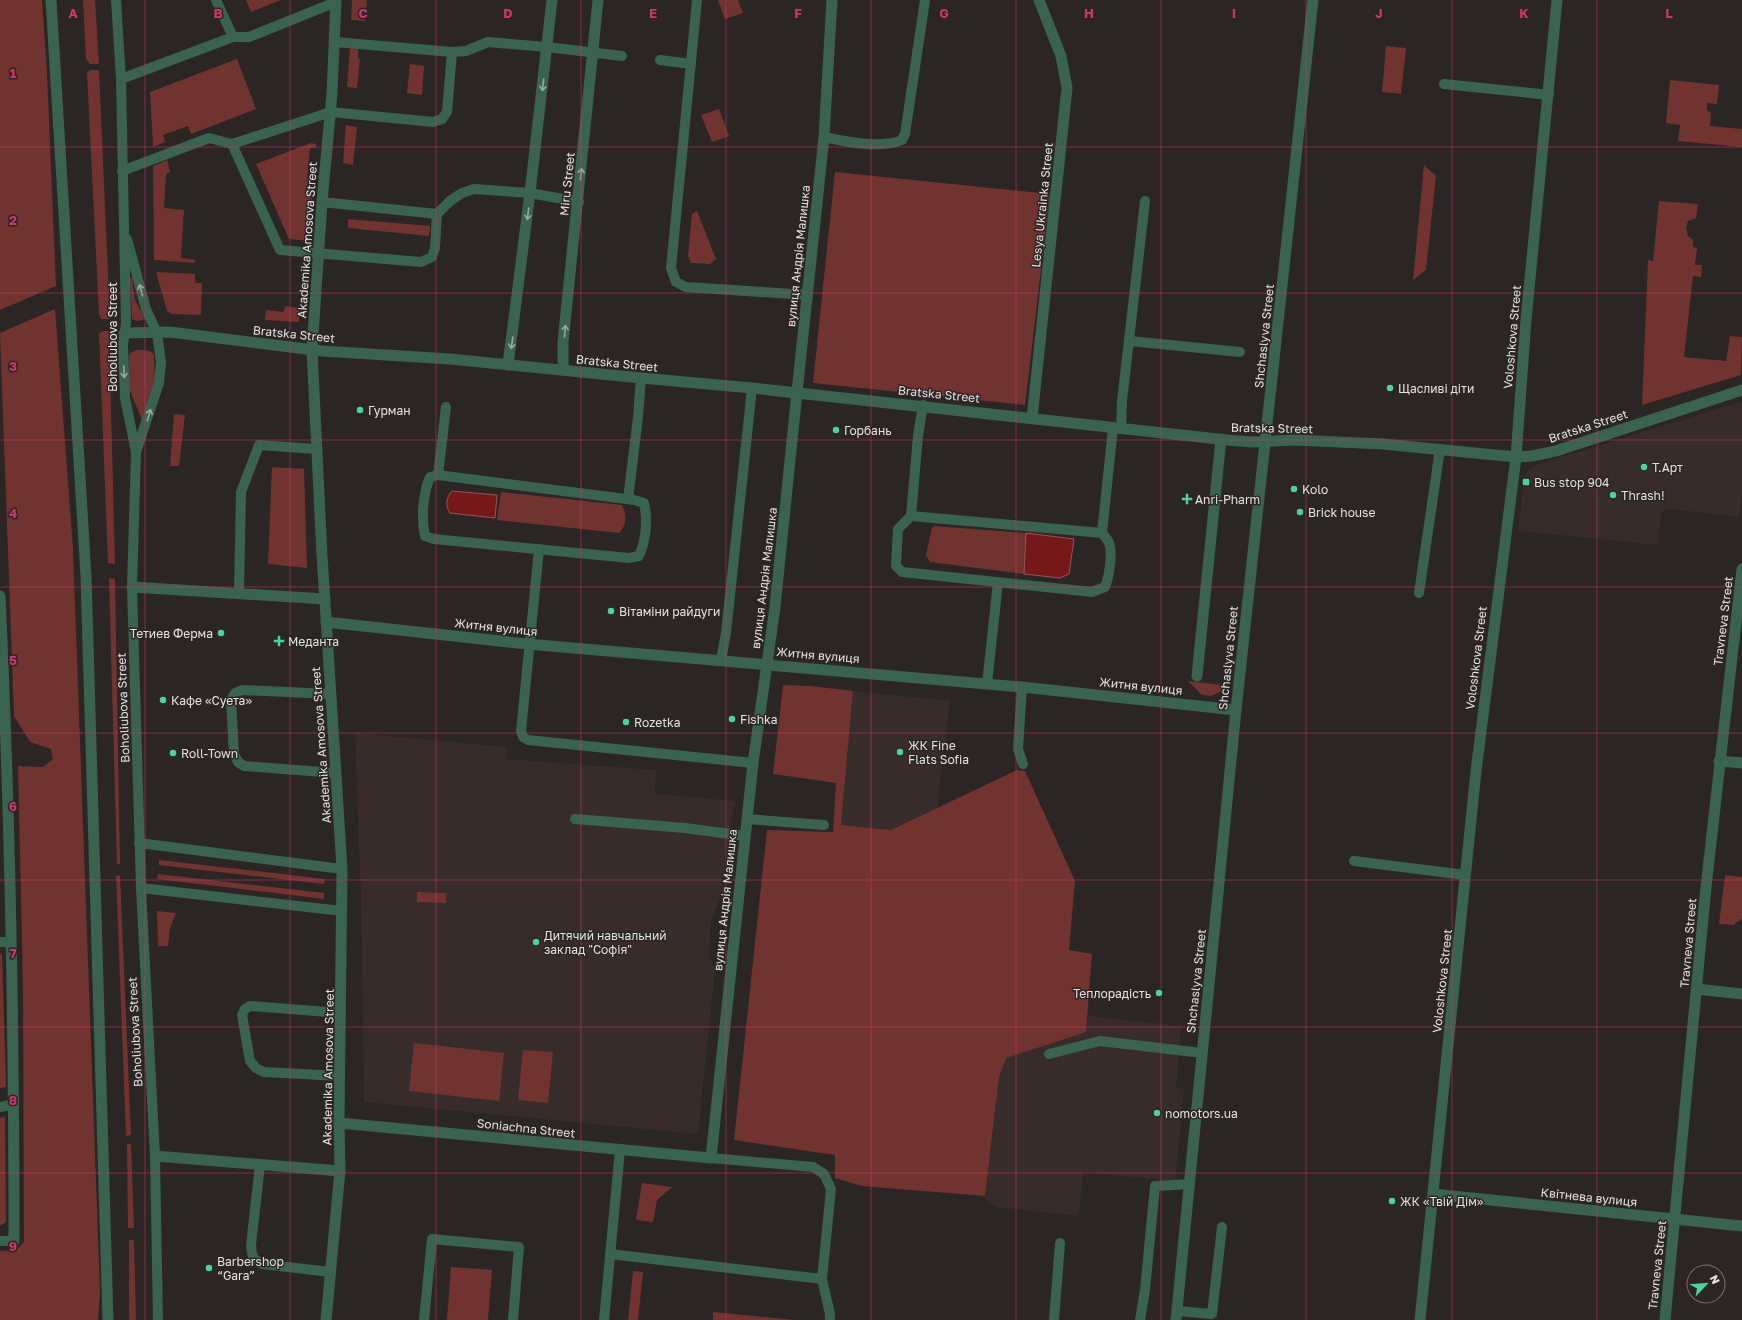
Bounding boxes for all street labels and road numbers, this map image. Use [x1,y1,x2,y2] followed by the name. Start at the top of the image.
[1028,142,1056,268] street label: Lesya Ukrainka Street
[556,151,578,217] street label: Miru Street
[294,161,320,319] street label: Akademika Amosova Street
[783,184,813,328] street label: вулиця Андрія Малишка
[105,282,120,392] street label: Boholiubova Street
[1251,283,1277,389] street label: Shchaslyva Street
[1500,284,1524,390] street label: Voloshkova Street
[252,322,336,346] street label: Bratska Street
[575,351,659,375] street label: Bratska Street
[897,382,981,406] street label: Bratska Street
[1547,406,1630,446] street label: Bratska Street
[1231,420,1314,436] street label: Bratska Street
[748,506,780,650] street label: вулиця Андрія Малишка
[1710,575,1736,667] street label: Travneva Street
[1215,605,1241,711] street label: Shchaslyva Street
[1462,605,1490,711] street label: Voloshkova Street
[454,615,538,639] street label: Житня вулиця
[776,644,860,666] street label: Житня вулиця
[114,653,132,763] street label: Boholiubova Street
[308,666,334,824] street label: Akademika Amosova Street
[1099,674,1183,698] street label: Житня вулиця
[710,828,740,972] street label: вулиця Андрія Малишка
[1677,897,1699,988] street label: Travneva Street
[1183,928,1209,1034] street label: Shchaslyva Street
[1429,928,1455,1034] street label: Voloshkova Street
[125,976,145,1087] street label: Boholiubova Street
[319,988,337,1146] street label: Akademika Amosova Street
[476,1115,576,1141] street label: Soniachna Street
[1540,1184,1638,1210] street label: Квітнева вулиця
[1645,1219,1669,1311] street label: Travneva Street

